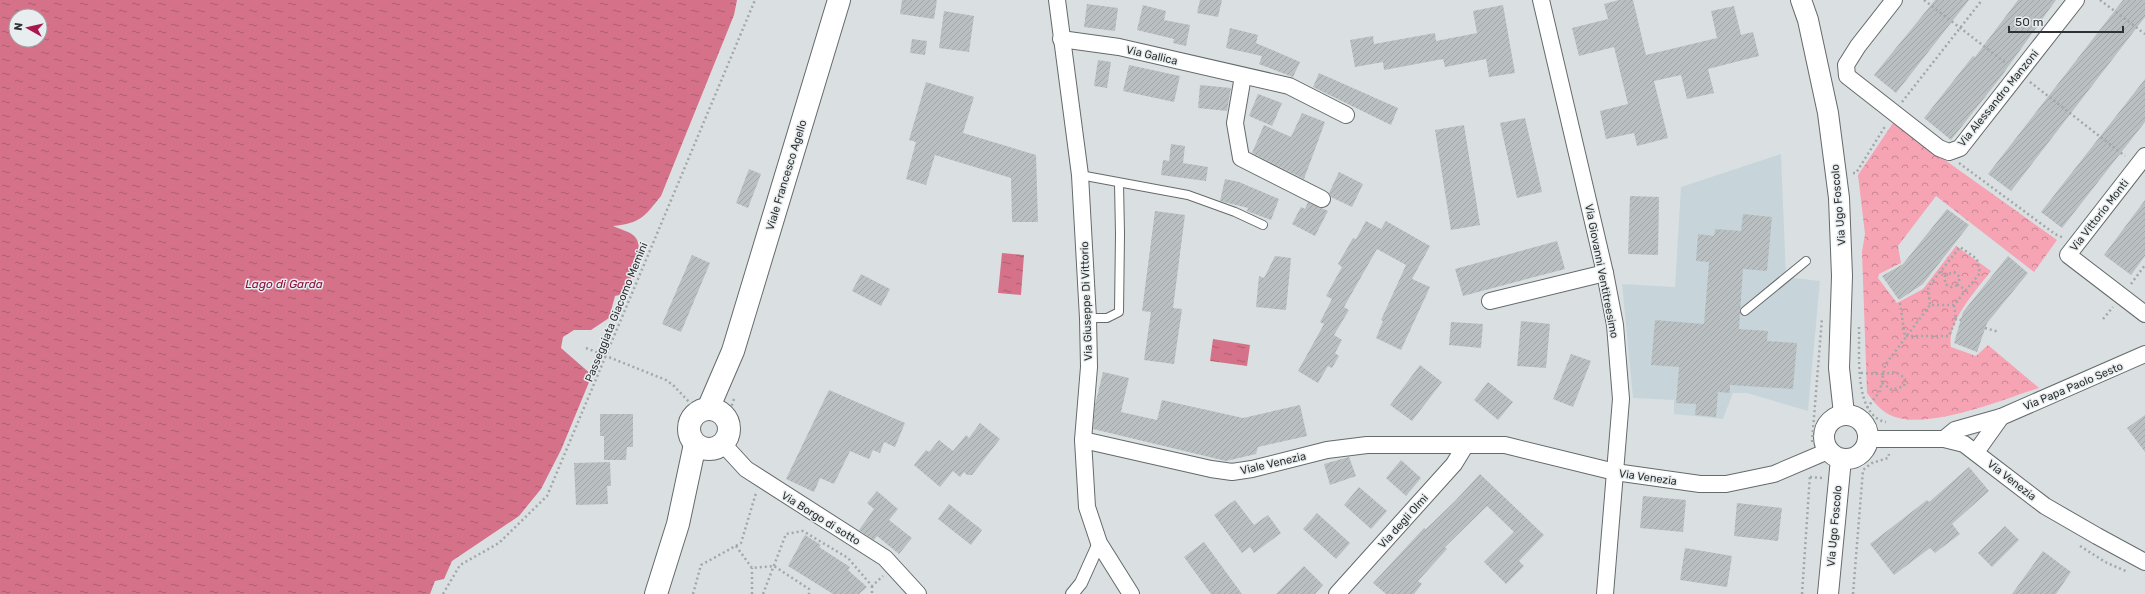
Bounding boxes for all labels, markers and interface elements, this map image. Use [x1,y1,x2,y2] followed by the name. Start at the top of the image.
[8,8,48,48] north arrow
[2009,8,2123,34] scale bar
[2015,15,2043,29] text: 50 m
[12,22,26,32] text: N
[1125,43,1179,68] street label: Via Gallica
[1955,47,2041,149] street label: Via Alessandro Manzoni
[763,118,809,232] street label: Viale Francesco Agello
[1828,164,1849,246] street label: Via Ugo Foscolo
[2067,177,2131,254] street label: Via Vittorio Monti
[1582,203,1621,339] street label: Via Giovanni Ventitreesimo
[582,241,650,384] street label: Passeggiata Giacomo Memini
[1078,241,1095,361] street label: Via Giuseppe Di Vittorio
[245,277,323,291] water label: Lago di Garda
[2021,360,2125,413] street label: Via Papa Paolo Sesto
[1239,450,1307,477] street label: Viale Venezia
[1985,457,2039,503] street label: Via Venezia
[1618,467,1678,488] street label: Via Venezia
[1824,485,1845,567] street label: Via Ugo Foscolo
[779,489,863,548] street label: Via Borgo di sotto
[1376,492,1431,551] street label: Via degli Olmi

